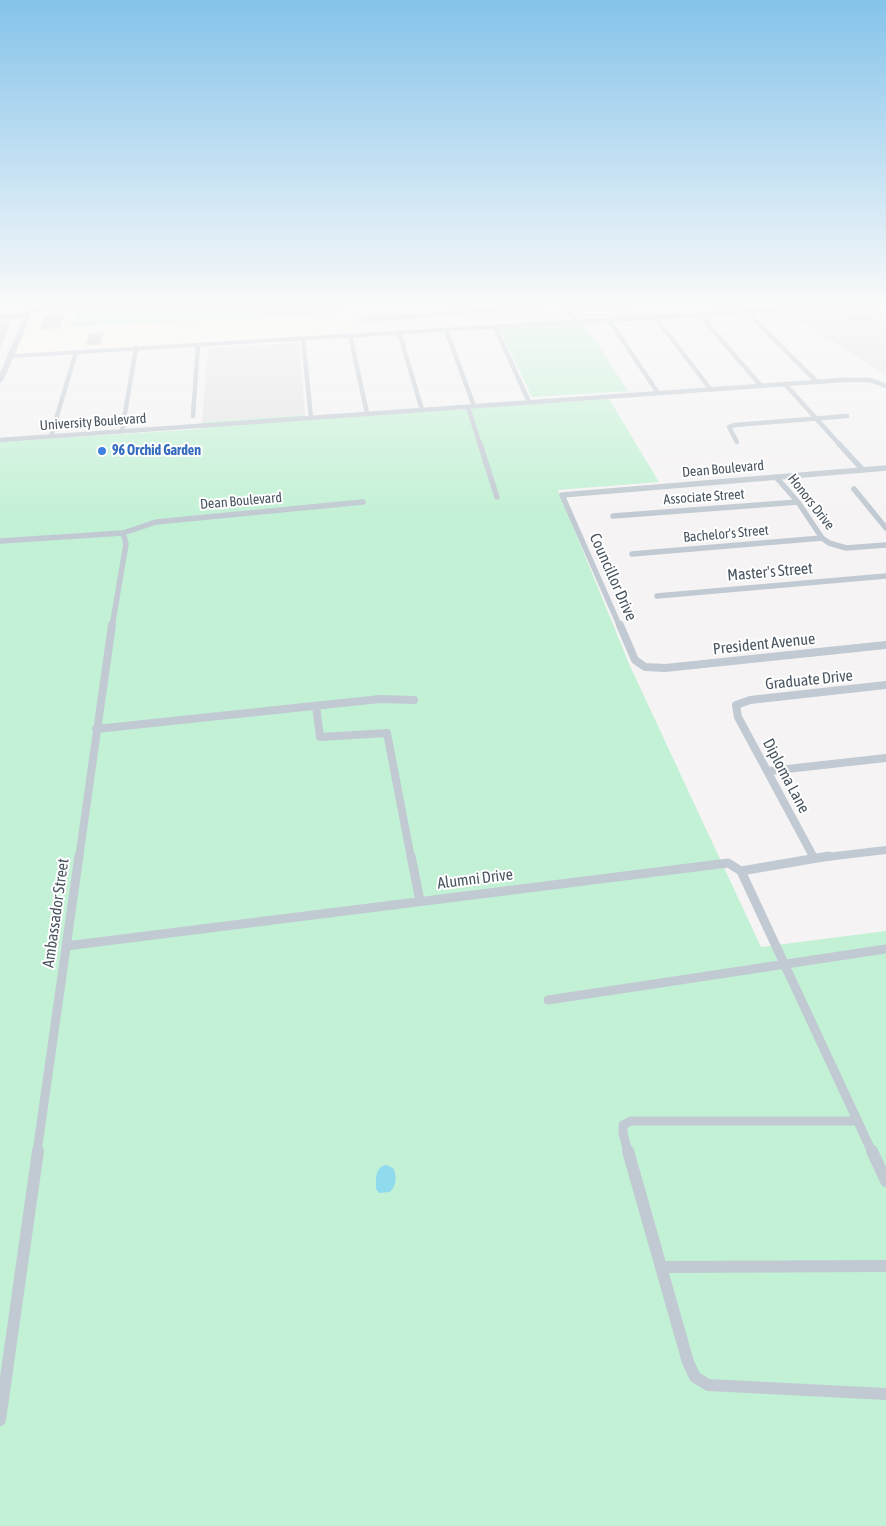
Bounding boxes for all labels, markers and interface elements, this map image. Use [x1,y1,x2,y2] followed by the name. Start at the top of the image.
[39,410,147,434] street label: University Boulevard
[112,443,201,459] place label: 96 Orchid Garden
[96,445,108,457] marker: 96 Orchid Garden
[681,457,765,481] street label: Dean Boulevard
[784,471,838,533] street label: Honors Drive
[663,486,745,508] street label: Associate Street
[199,489,283,513] street label: Dean Boulevard
[683,522,769,546] street label: Bachelor's Street
[585,530,641,624] street label: Councillor Drive
[726,559,814,585] street label: Master's Street
[712,629,816,659] street label: President Avenue
[764,666,854,694] street label: Graduate Drive
[758,735,814,817] street label: Diploma Lane
[39,857,73,969] street label: Ambassador Street
[436,865,514,893] street label: Alumni Drive

